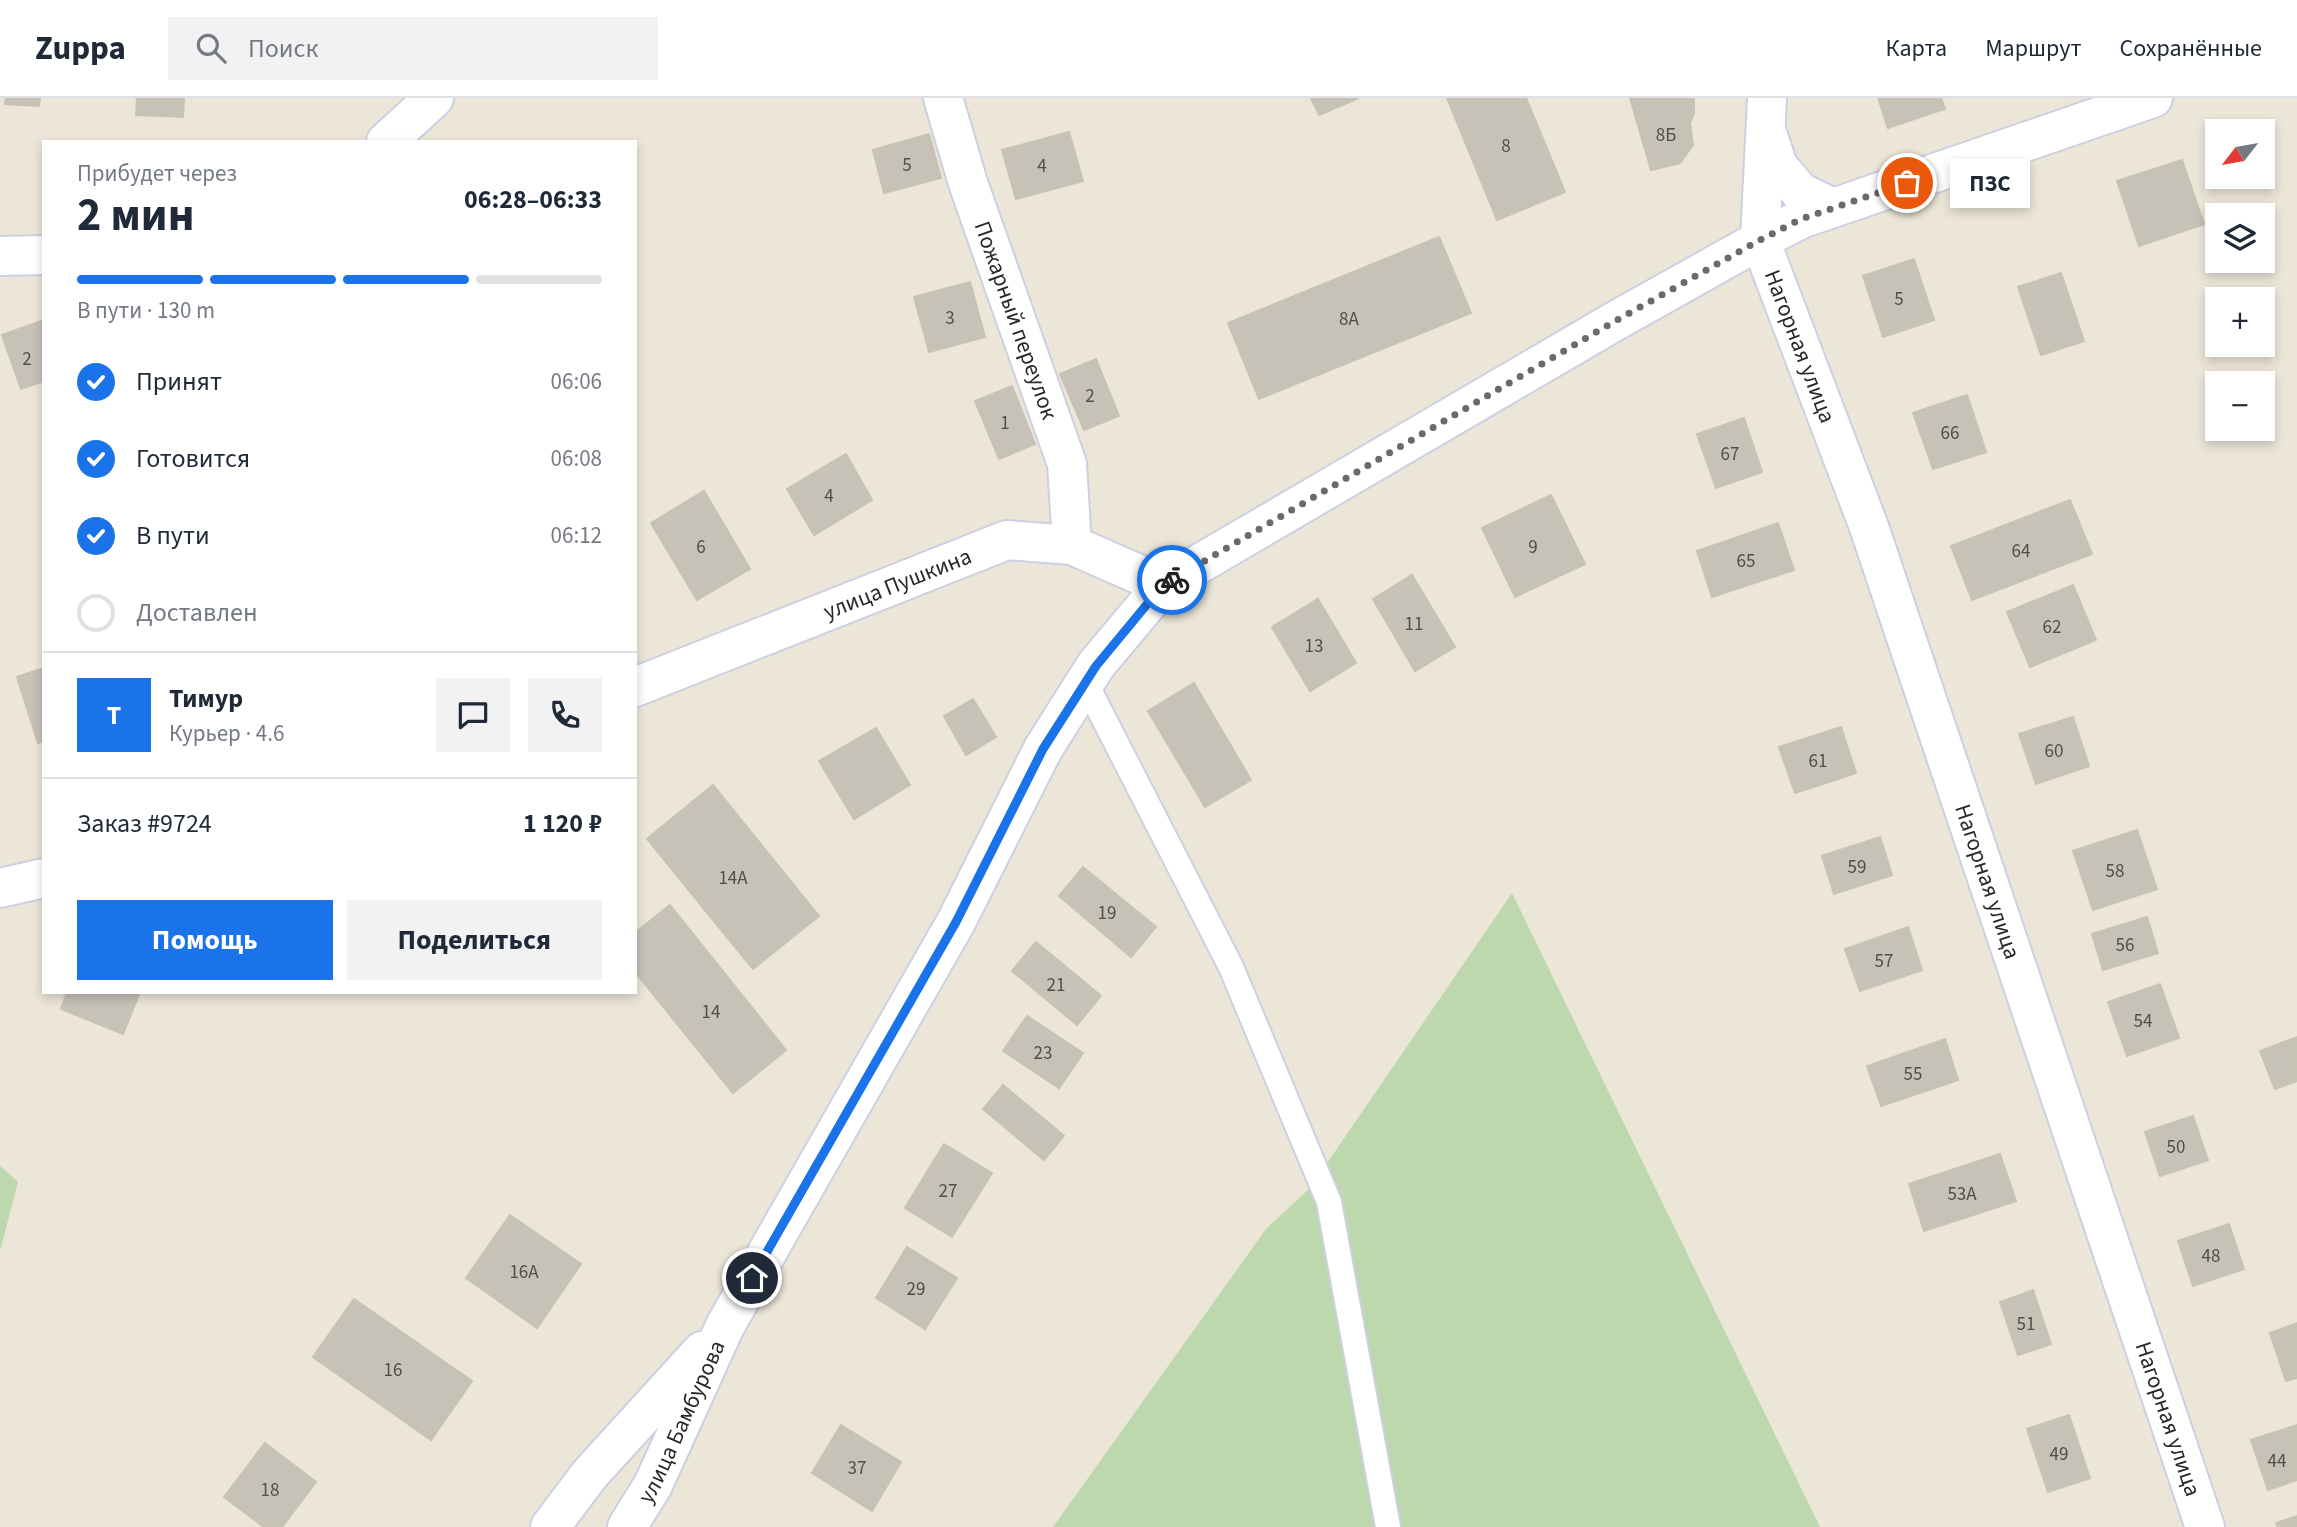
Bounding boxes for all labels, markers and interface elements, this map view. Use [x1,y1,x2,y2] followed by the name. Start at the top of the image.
[168,17,658,80] search box
[35,25,126,72] text: Zuppa
[192,29,230,67] icon: search
[248,30,318,67] text: Поиск
[1886,31,1947,66] text: Карта
[1985,31,2081,66] text: Маршрут
[2119,31,2262,66] text: Сохранённые
[2205,119,2275,189] north arrow
[2205,119,2275,441] map controls
[1656,122,1676,149] house number: 8Б
[1501,133,1511,160] house number: 8
[902,152,912,179] house number: 5
[1037,153,1047,180] house number: 4
[1877,153,1937,213] pin
[77,157,237,190] text: Прибудет через
[1949,158,2030,208] callout: ПЗС
[1888,164,1926,202] icon: bag
[1969,167,2011,200] text: ПЗС
[464,181,602,218] text: 06:28–06:33
[77,183,194,248] text: 2 мин
[2205,203,2275,273] button: layers
[966,217,1066,425] street label: Пожарный переулок
[1756,265,1844,428] street label: Нагорная улица
[1894,286,1904,313] house number: 5
[2205,287,2275,357] button: +
[77,294,215,327] text: В пути · 130 m
[945,305,955,332] house number: 3
[1339,306,1360,333] house number: 8А
[22,346,32,373] house number: 2
[77,363,115,401] icon: check
[136,363,222,400] text: Принят
[551,365,602,398] text: 06:06
[2205,371,2275,441] button: −
[1085,383,1095,410] house number: 2
[1000,410,1010,437] house number: 1
[1941,420,1959,447] house number: 66
[77,440,115,478] icon: check
[136,440,250,477] text: Готовится
[1721,441,1739,468] house number: 67
[551,442,602,475] text: 06:08
[824,483,834,510] house number: 4
[77,517,115,555] icon: check
[136,517,210,554] text: В пути
[551,519,602,552] text: 06:12
[696,534,706,561] house number: 6
[1528,534,1538,561] house number: 9
[2012,538,2030,565] house number: 64
[819,540,976,628] street label: улица Пушкина
[1137,545,1207,615] courier
[1737,548,1755,575] house number: 65
[1153,561,1191,599] icon: bike
[136,594,258,631] text: Доставлен
[1405,611,1423,638] house number: 11
[2043,614,2061,641] house number: 62
[1305,633,1323,660] house number: 13
[436,678,510,752] button: chat
[528,678,602,752] button: phone
[169,680,243,717] text: Тимур
[107,697,121,734] text: Т
[169,717,284,750] text: Курьер · 4.6
[2045,738,2063,765] house number: 60
[1809,748,1827,775] house number: 61
[1946,800,2029,963] street label: Нагорная улица
[77,805,212,842] text: Заказ #9724
[523,805,602,842] text: 1 120 ₽
[1848,854,1866,881] house number: 59
[2106,858,2124,885] house number: 58
[718,865,748,892] house number: 14А
[77,900,333,980] button: Помощь
[347,900,602,980] button: Поделиться
[1098,900,1116,927] house number: 19
[2116,932,2134,959] house number: 56
[1875,948,1893,975] house number: 57
[1047,972,1065,999] house number: 21
[702,999,720,1026] house number: 14
[2134,1008,2152,1035] house number: 54
[1034,1040,1052,1067] house number: 23
[1904,1061,1922,1088] house number: 55
[2167,1134,2185,1161] house number: 50
[939,1178,957,1205] house number: 27
[1947,1181,1977,1208] house number: 53А
[2202,1243,2220,1270] house number: 48
[722,1248,782,1308] pin
[509,1259,539,1286] house number: 16А
[733,1259,771,1297] icon: home
[907,1276,925,1303] house number: 29
[2017,1311,2035,1338] house number: 51
[630,1335,734,1510] street label: улица Бамбурова
[2127,1337,2210,1501] street label: Нагорная улица
[384,1357,402,1384] house number: 16
[2050,1441,2068,1468] house number: 49
[2268,1448,2286,1475] house number: 44
[848,1455,866,1482] house number: 37
[261,1477,279,1504] house number: 18

